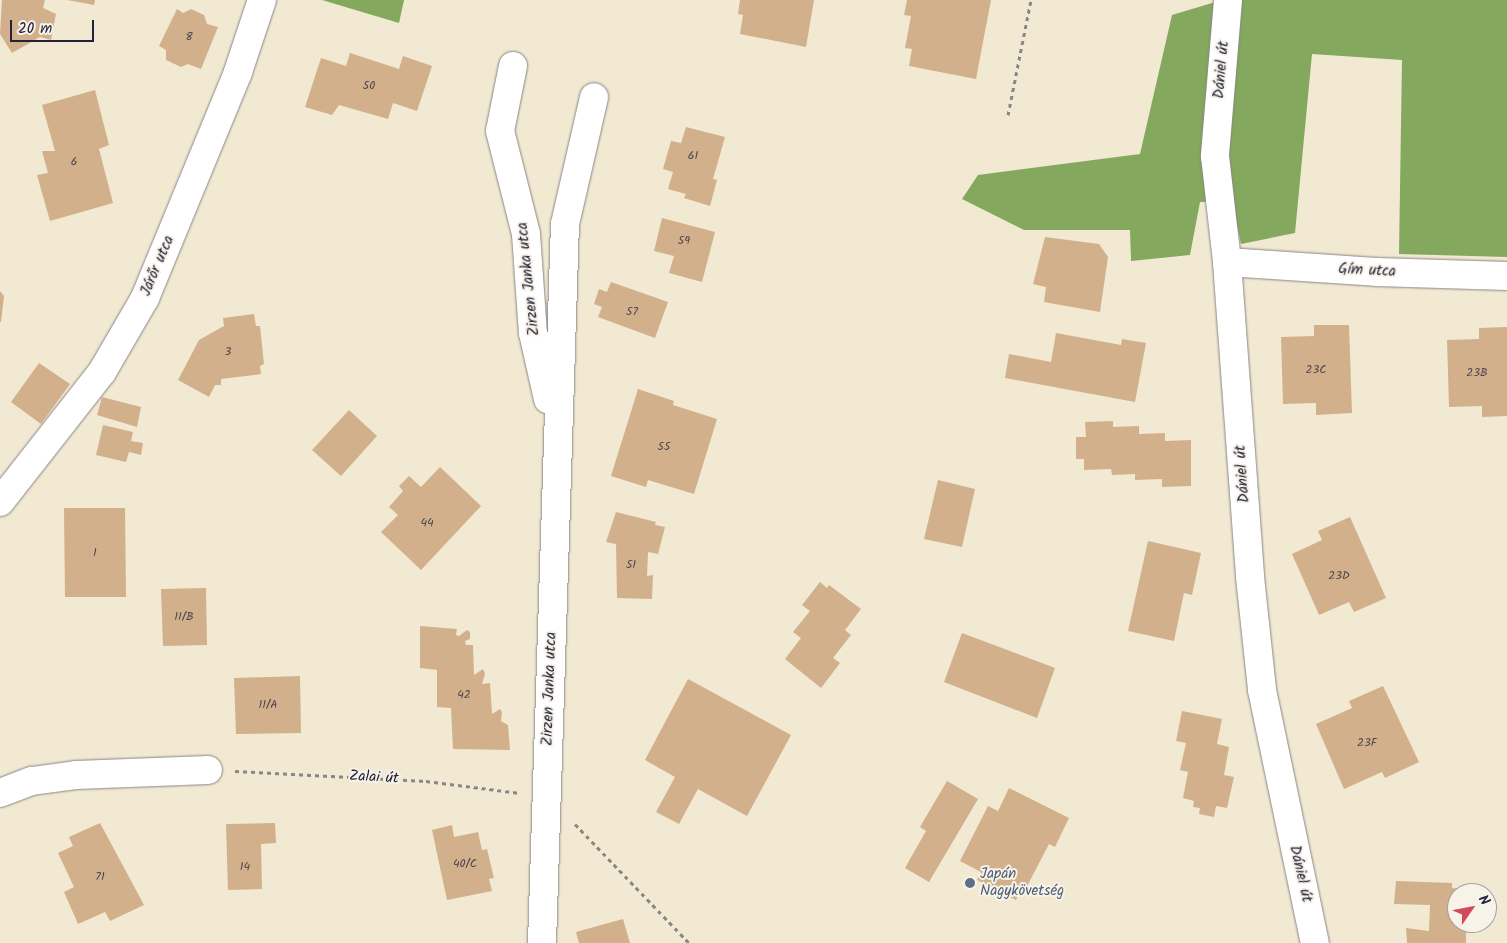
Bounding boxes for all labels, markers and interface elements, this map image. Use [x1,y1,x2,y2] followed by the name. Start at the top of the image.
[12,10,96,42] scale bar
[18,17,52,41] text: 20 m
[185,30,193,44] house number: 8
[1211,40,1233,100] street label: Dániel út
[363,79,375,93] house number: 50
[688,149,698,163] house number: 61
[71,155,77,169] house number: 6
[514,221,544,337] street label: Zirzen Janka utca
[137,233,179,299] street label: Járőr utca
[678,234,690,248] house number: 59
[1338,261,1396,281] street label: Gím utca
[626,305,638,319] house number: 57
[225,345,231,359] house number: 3
[1305,363,1327,377] house number: 23C
[1466,366,1488,380] house number: 23B
[658,440,670,454] house number: 55
[1232,445,1254,503] street label: Dániel út
[420,516,434,530] house number: 44
[93,546,97,560] house number: 1
[626,558,636,572] house number: 51
[1328,569,1350,583] house number: 23D
[174,610,194,624] house number: 11/B
[539,632,561,746] street label: Zirzen Janka utca
[457,688,471,702] house number: 42
[258,698,278,712] house number: 11/A
[1357,736,1377,750] house number: 23F
[349,768,399,788] street label: Zalai út
[1285,844,1315,904] street label: Dániel út
[453,857,477,871] house number: 40/C
[240,860,250,874] house number: 14
[980,865,1064,900] place label: Japán Nagykövetség
[95,870,105,884] house number: 71
[964,877,976,889] marker: Japán Nagykövetség
[1447,883,1497,933] north arrow
[1472,891,1495,910] text: N

